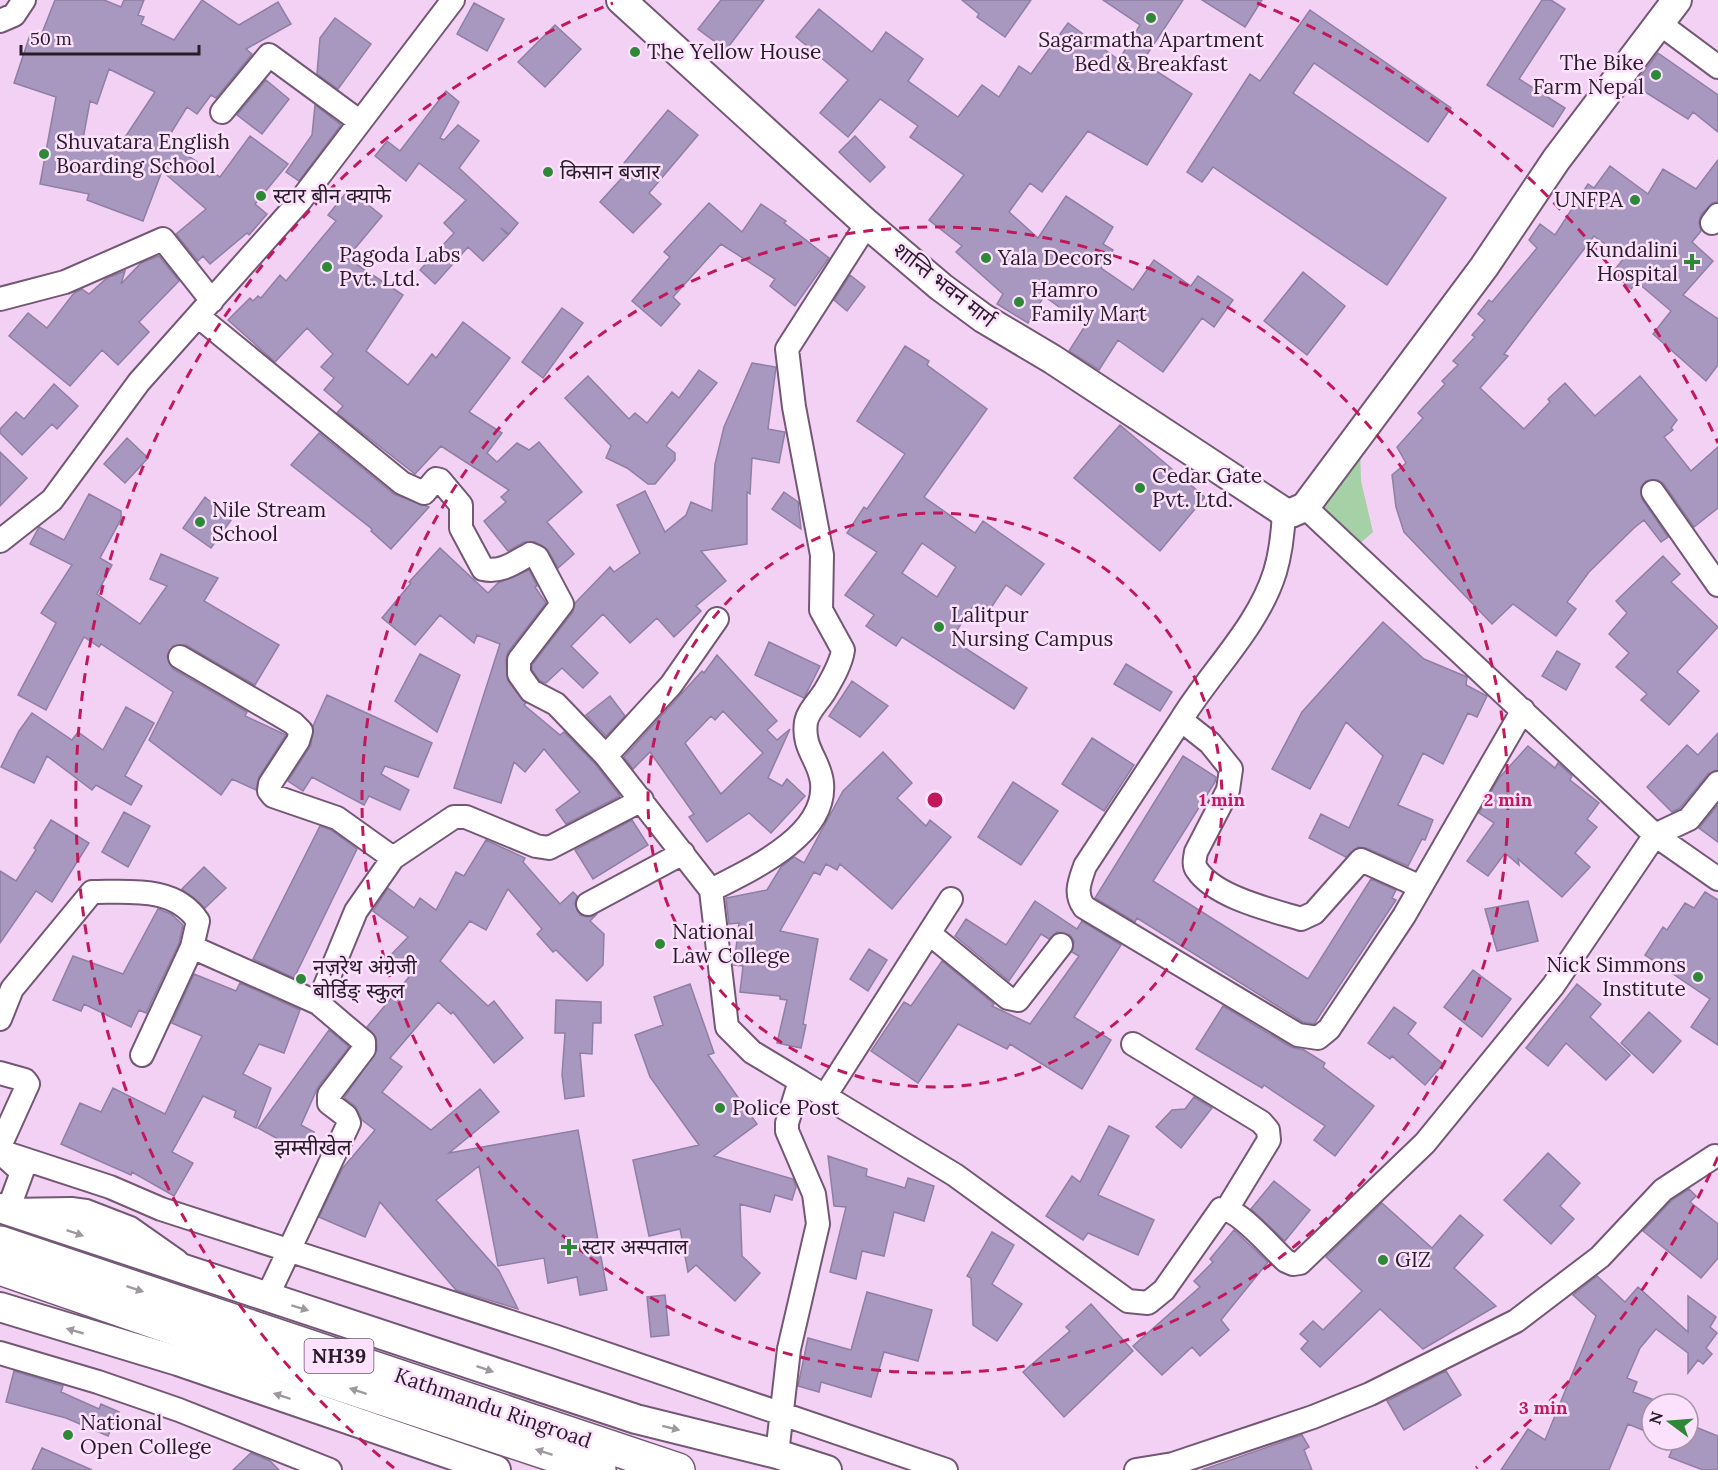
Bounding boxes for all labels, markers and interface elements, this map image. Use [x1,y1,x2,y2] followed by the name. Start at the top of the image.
[1144,11,1158,25] marker: Sagarmatha Apartment Bed & Breakfast
[21,18,200,56] scale bar
[1038,26,1265,77] place label: Sagarmatha Apartment Bed & Breakfast
[30,27,72,50] text: 50 m
[647,38,821,65] place label: The Yellow House
[628,45,642,59] marker: The Yellow House
[1533,49,1644,100] place label: The Bike Farm Nepal
[1649,68,1663,82] marker: The Bike Farm Nepal
[56,128,230,179] place label: Shuvatara English Boarding School
[37,147,51,161] marker: Shuvatara English Boarding School
[560,158,660,185] place label: किसान बजार
[541,165,555,179] marker: किसान बजार
[273,182,392,209] place label: स्टार बीन क्याफे
[1555,186,1624,213] place label: UNFPA
[254,189,268,203] marker: स्टार बीन क्याफे
[1628,193,1642,207] marker: UNFPA
[888,236,1002,334] street label: शान्ति भवन मार्ग
[1585,236,1678,287] place label: Kundalini Hospital
[339,241,461,292] place label: Pagoda Labs Pvt. Ltd.
[997,244,1112,271] place label: Yala Decors
[979,251,993,265] marker: Yala Decors
[1683,253,1701,271] marker: Kundalini Hospital
[320,260,334,274] marker: Pagoda Labs Pvt. Ltd.
[1031,276,1148,327] place label: Hamro Family Mart
[1012,295,1026,309] marker: Hamro Family Mart
[1152,462,1262,513] place label: Cedar Gate Pvt. Ltd.
[1133,481,1147,495] marker: Cedar Gate Pvt. Ltd.
[212,496,327,547] place label: Nile Stream School
[193,515,207,529] marker: Nile Stream School
[951,601,1113,652] place label: Lalitpur Nursing Campus
[932,620,946,634] marker: Lalitpur Nursing Campus
[1199,788,1245,811] text: 1 min
[1484,788,1533,811] text: 2 min
[925,790,945,810] centre of rings
[672,918,790,969] place label: National Law College
[653,937,667,951] marker: National Law College
[1546,951,1686,1002] place label: Nick Simmons Institute
[313,953,417,1004] place label: नज़रेथ अंग्रेजी बोर्डिङ् स्कुल
[1691,970,1705,984] marker: Nick Simmons Institute
[294,972,308,986] marker: नज़रेथ अंग्रेजी बोर्डिङ् स्कुल
[732,1094,840,1121] place label: Police Post
[713,1101,727,1115] marker: Police Post
[274,1133,353,1161] district label: झम्सीखेल
[66,1228,84,1238] one-way arrow
[582,1233,689,1260] place label: स्टार अस्पताल
[560,1238,578,1256] marker: स्टार अस्पताल
[1395,1246,1431,1273] place label: GIZ
[1376,1253,1390,1267] marker: GIZ
[126,1285,144,1295] one-way arrow
[291,1303,309,1313] one-way arrow
[66,1326,84,1335] one-way arrow
[304,1339,374,1373] road number: NH39
[391,1361,595,1454] street label: Kathmandu Ringroad
[476,1364,494,1374] one-way arrow
[349,1386,367,1395] one-way arrow
[272,1391,290,1400] one-way arrow
[1640,1392,1700,1452] north arrow
[1519,1396,1568,1419] text: 3 min
[80,1409,212,1460] place label: National Open College
[1644,1409,1667,1427] text: N
[662,1423,680,1433] one-way arrow
[61,1428,75,1442] marker: National Open College
[535,1447,553,1456] one-way arrow

